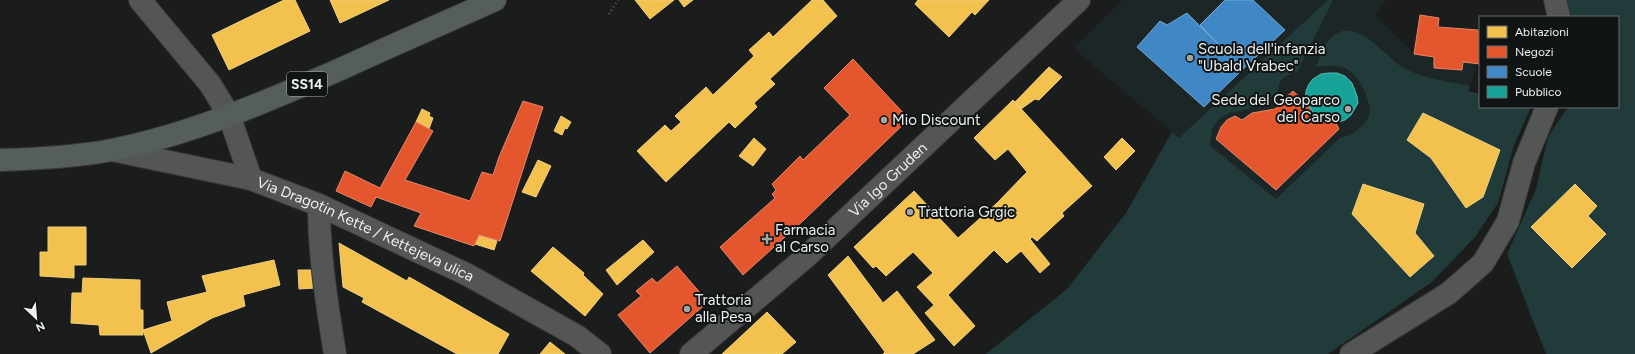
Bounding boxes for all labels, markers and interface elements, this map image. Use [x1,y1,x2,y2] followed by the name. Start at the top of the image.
[1479,16,1619,108] legend
[1515,25,1569,39] text: Abitazioni
[1198,40,1325,75] place label: Scuola dell'infanzia "Ubald Vrabec"
[1515,45,1554,59] text: Negozi
[1185,53,1195,63] marker: Scuola dell'infanzia "Ubald Vrabec"
[1515,65,1552,79] text: Scuole
[287,72,327,96] road number: SS14
[1515,85,1562,99] text: Pubblico
[1211,91,1340,126] place label: Sede del Geoparco del Carso
[1343,104,1353,114] marker: Sede del Geoparco del Carso
[892,111,981,129] place label: Mio Discount
[879,115,889,125] marker: Mio Discount
[845,139,931,221] street label: Via Igo Gruden
[254,173,477,286] street label: Via Dragotin Kette / Kettejeva ulica
[918,203,1015,221] place label: Trattoria Grgic
[905,207,915,217] marker: Trattoria Grgic
[775,221,835,256] place label: Farmacia al Carso
[762,234,772,244] marker: Farmacia al Carso
[695,291,752,326] place label: Trattoria alla Pesa
[16,298,56,338] north arrow
[682,304,692,314] marker: Trattoria alla Pesa
[33,319,47,334] text: N

